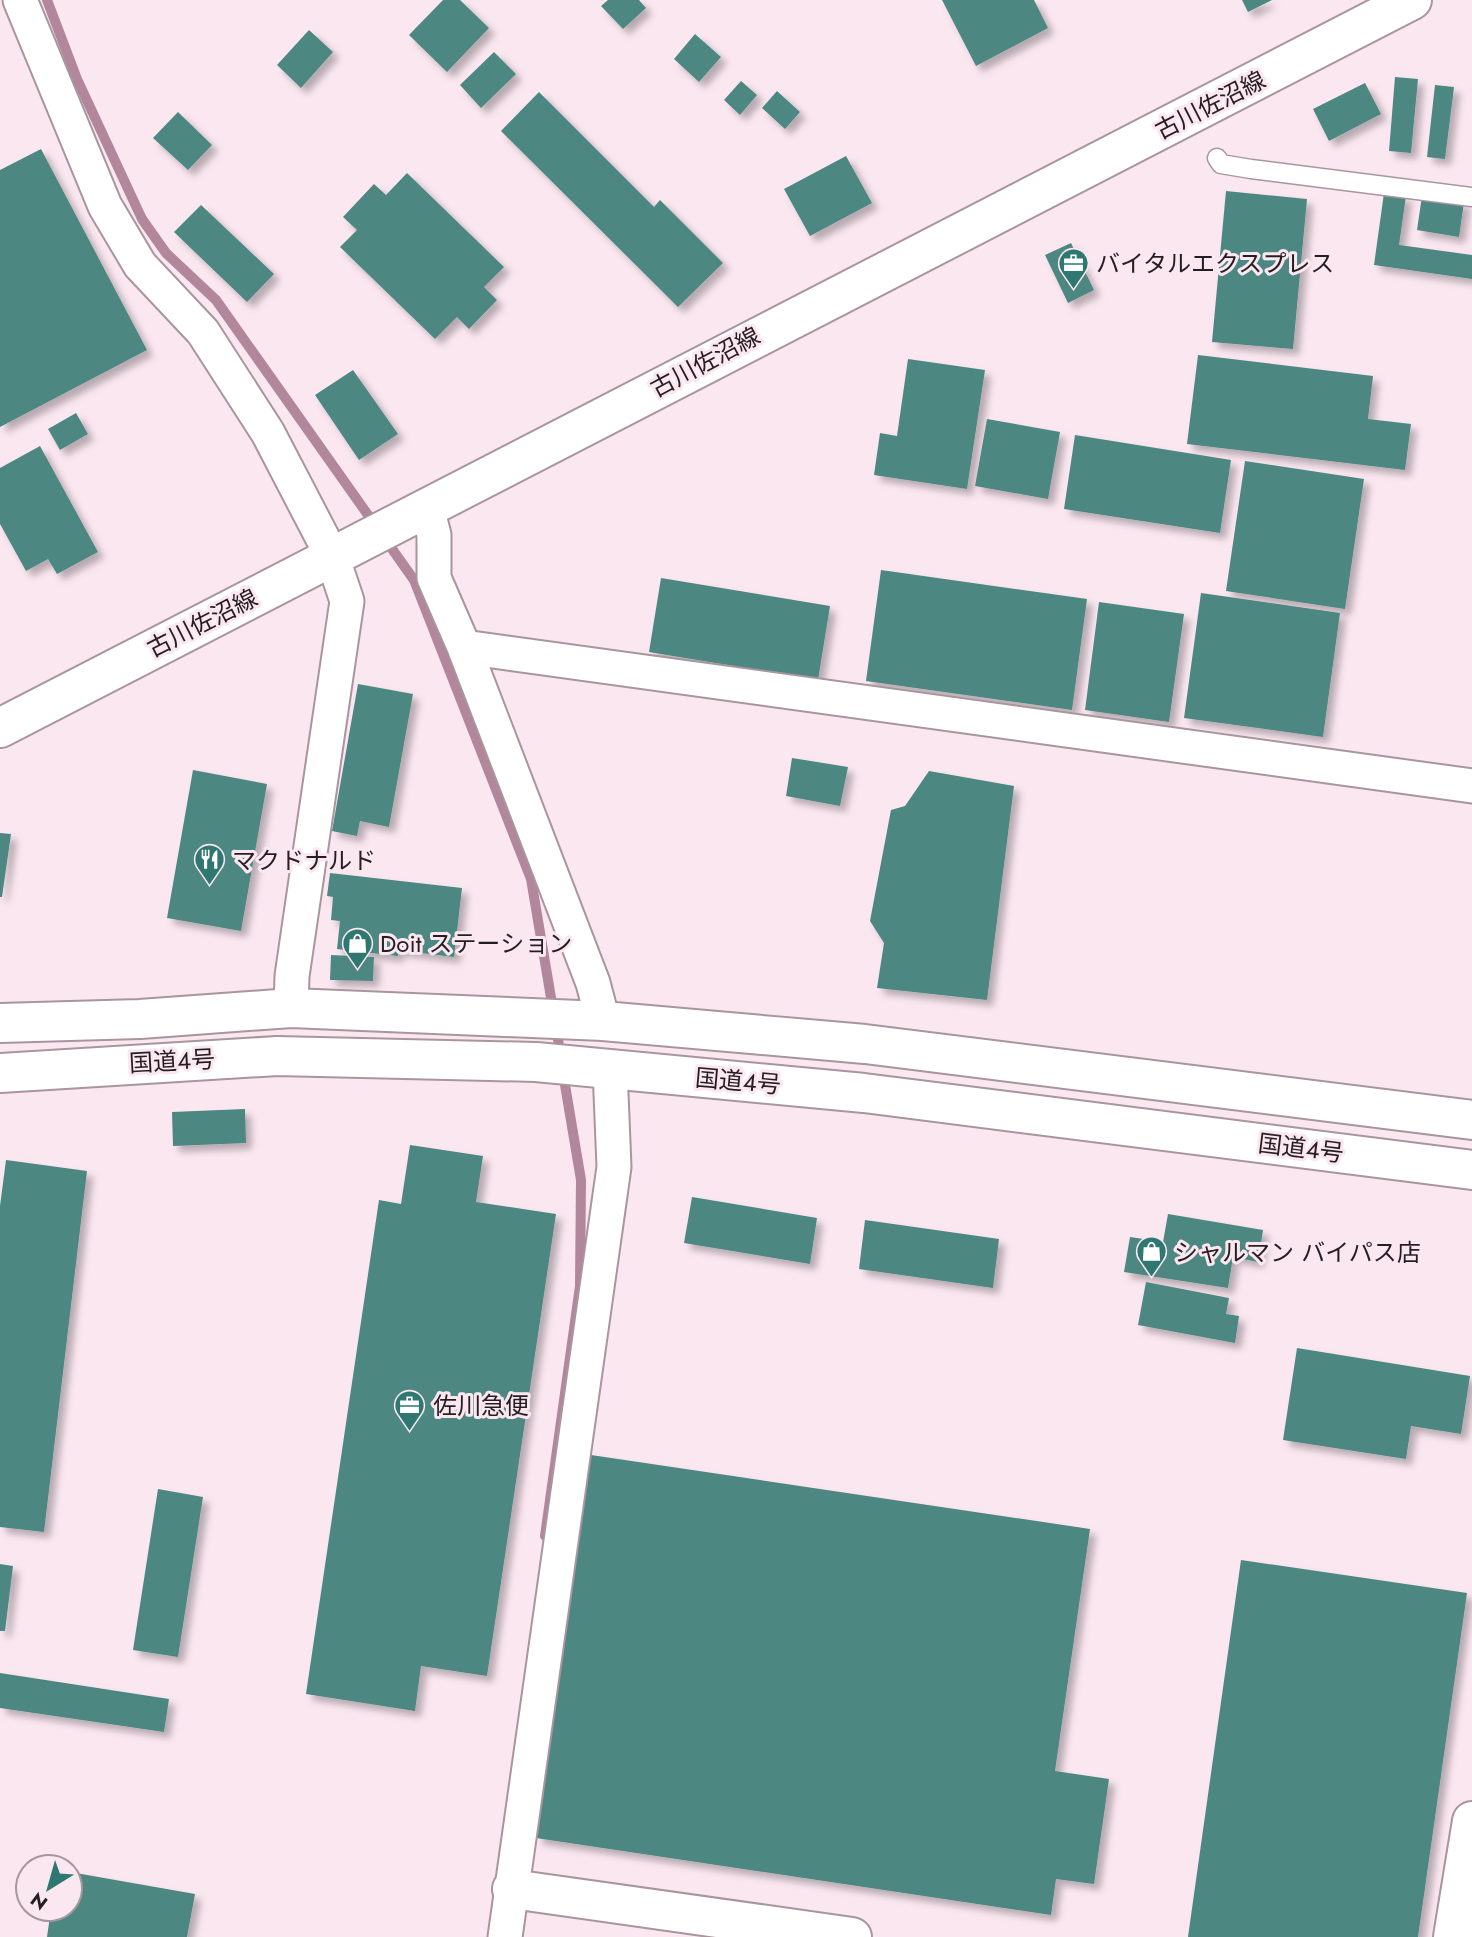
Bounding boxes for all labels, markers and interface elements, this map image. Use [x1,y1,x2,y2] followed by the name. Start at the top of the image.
[1149,62,1271,148] street label: 古川佐沼線
[1056,246,1090,290] office icon: バイタルエクスプレス
[1096,246,1334,281] place label: バイタルエクスプレス
[644,318,766,406] street label: 古川佐沼線
[141,580,263,666] street label: 古川佐沼線
[192,843,226,887] restaurant icon: マクドナルド
[232,843,376,878] place label: マクドナルド
[340,926,374,970] shop icon: Doit ステーション
[380,926,572,961] place label: Doit ステーション
[128,1041,216,1081] street label: 国道4号
[694,1060,782,1102] street label: 国道4号
[1256,1125,1346,1171] street label: 国道4号
[1134,1235,1168,1279] shop icon: シャルマン バイパス店
[1174,1235,1421,1270] place label: シャルマン バイパス店
[393,1388,427,1432] office icon: 佐川急便
[433,1388,529,1423] place label: 佐川急便
[14,1853,84,1923] north arrow
[25,1886,53,1917] text: N

